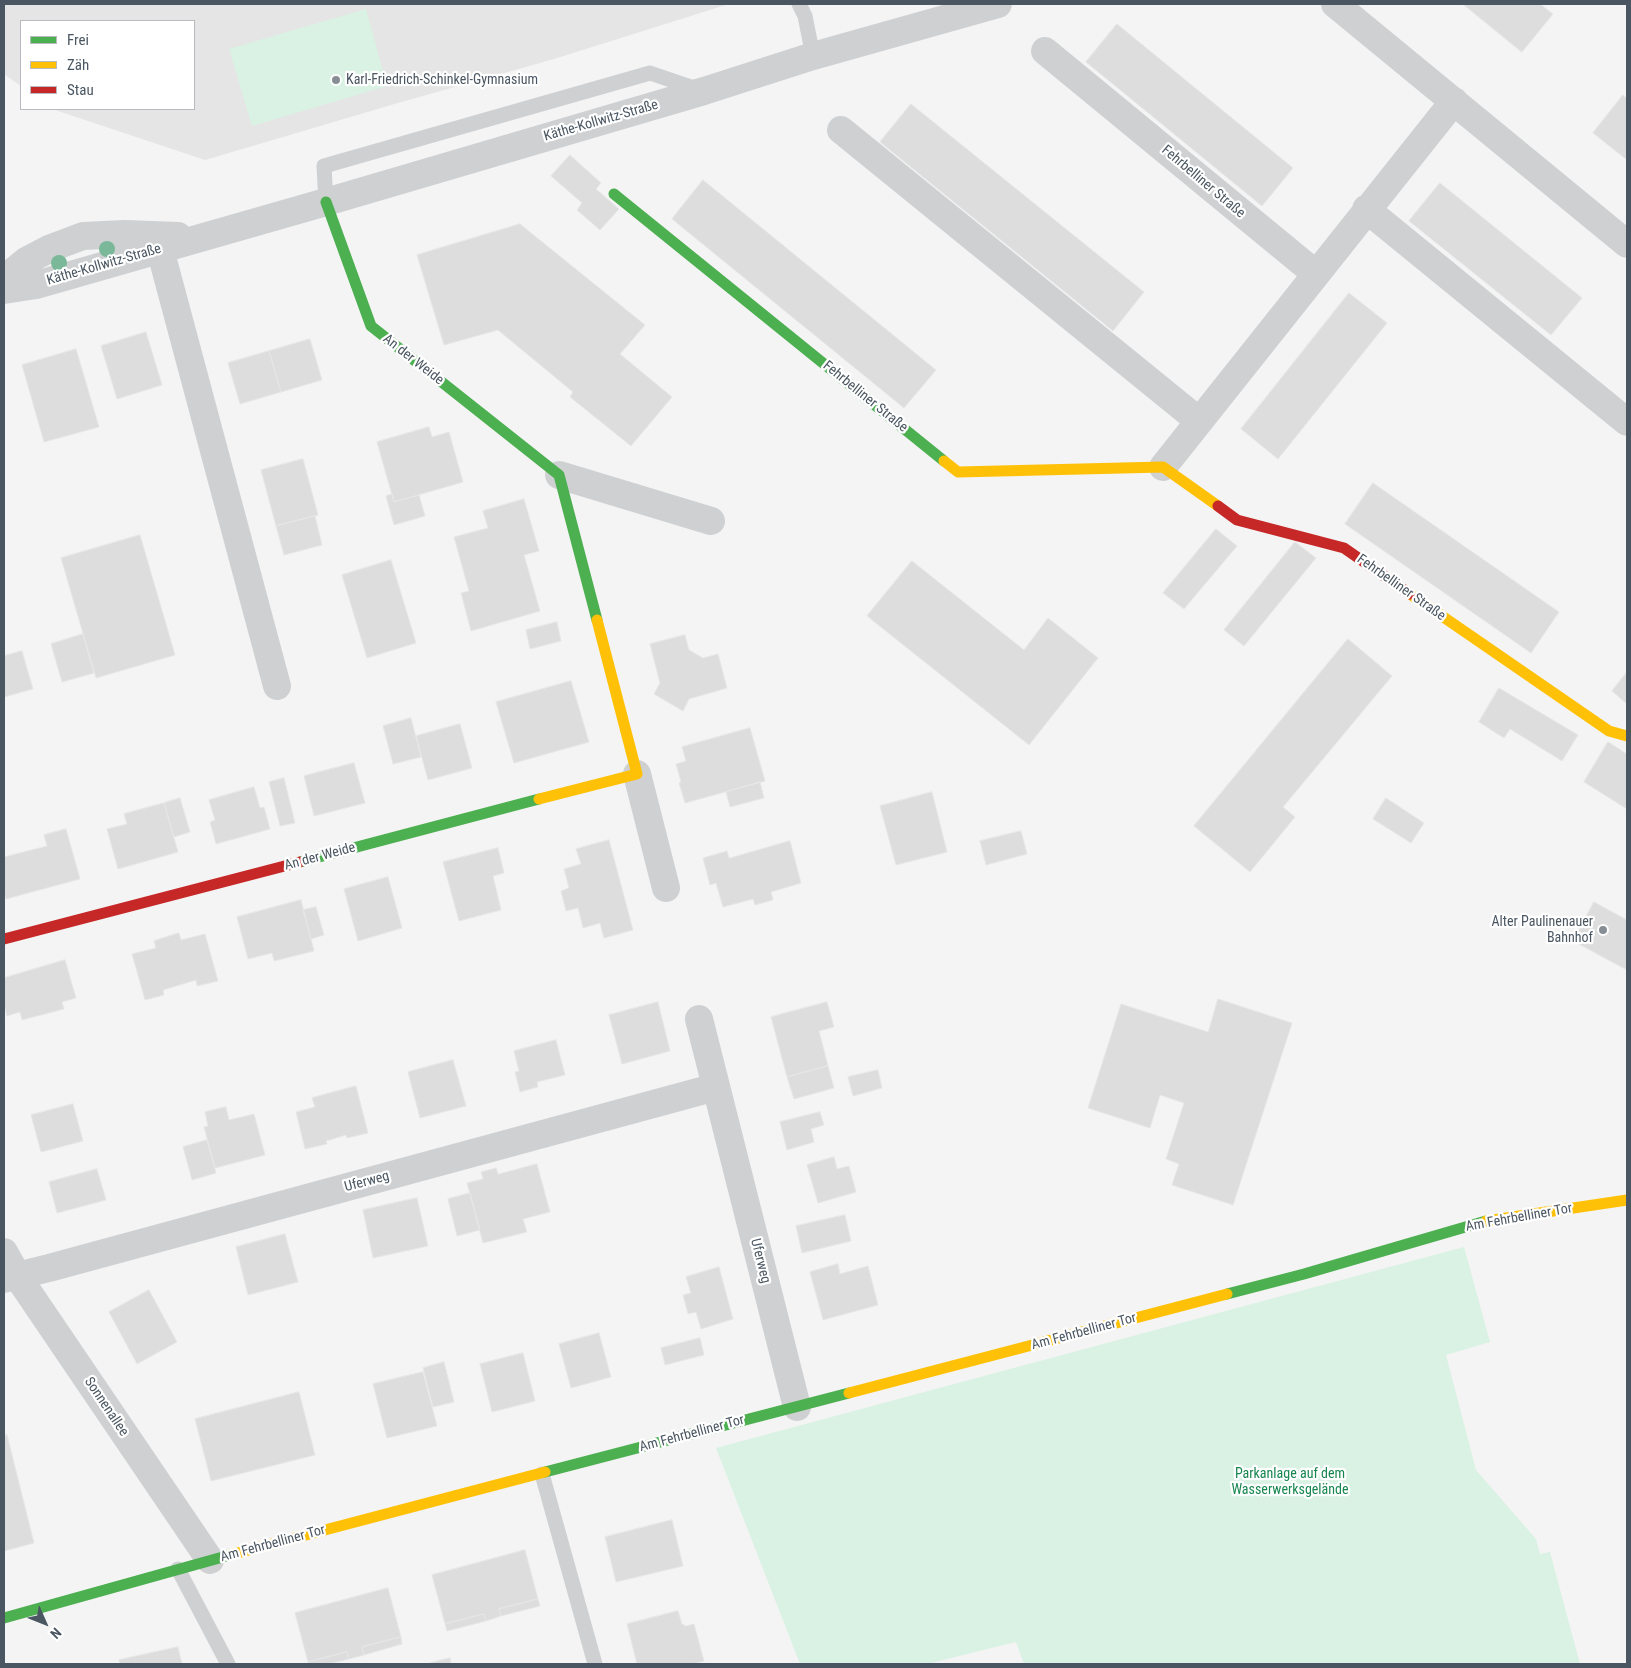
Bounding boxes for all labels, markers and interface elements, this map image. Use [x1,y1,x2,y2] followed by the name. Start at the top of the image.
[20,20,195,110] legend
[67,31,89,49] text: Frei
[67,56,89,74] text: Zäh
[346,72,538,88] place label: Karl-Friedrich-Schinkel-Gymnasium
[330,74,342,86] marker: Karl-Friedrich-Schinkel-Gymnasium
[67,81,94,99] text: Stau
[542,97,660,145] street label: Käthe-Kollwitz-Straße
[1158,142,1248,222] street label: Fehrbelliner Straße
[45,241,163,289] street label: Käthe-Kollwitz-Straße
[379,331,447,389] street label: An der Weide
[819,358,911,436] street label: Fehrbelliner Straße
[1354,551,1448,625] street label: Fehrbelliner Straße
[283,839,357,875] street label: An der Weide
[1492,914,1593,946] place label: Alter Paulinenauer Bahnhof
[1597,924,1609,936] marker: Alter Paulinenauer Bahnhof
[343,1168,391,1196] street label: Uferweg
[1464,1200,1574,1236] street label: Am Fehrbelliner Tor
[746,1237,774,1285] street label: Uferweg
[1030,1310,1138,1354] street label: Am Fehrbelliner Tor
[80,1374,132,1440] street label: Sonnenallee
[638,1412,746,1456] street label: Am Fehrbelliner Tor
[1231,1466,1349,1498] park label: Parkanlage auf dem Wasserwerksgelände
[219,1522,327,1566] street label: Am Fehrbelliner Tor
[20,1598,70,1648] north arrow
[47,1625,65,1642] text: N

